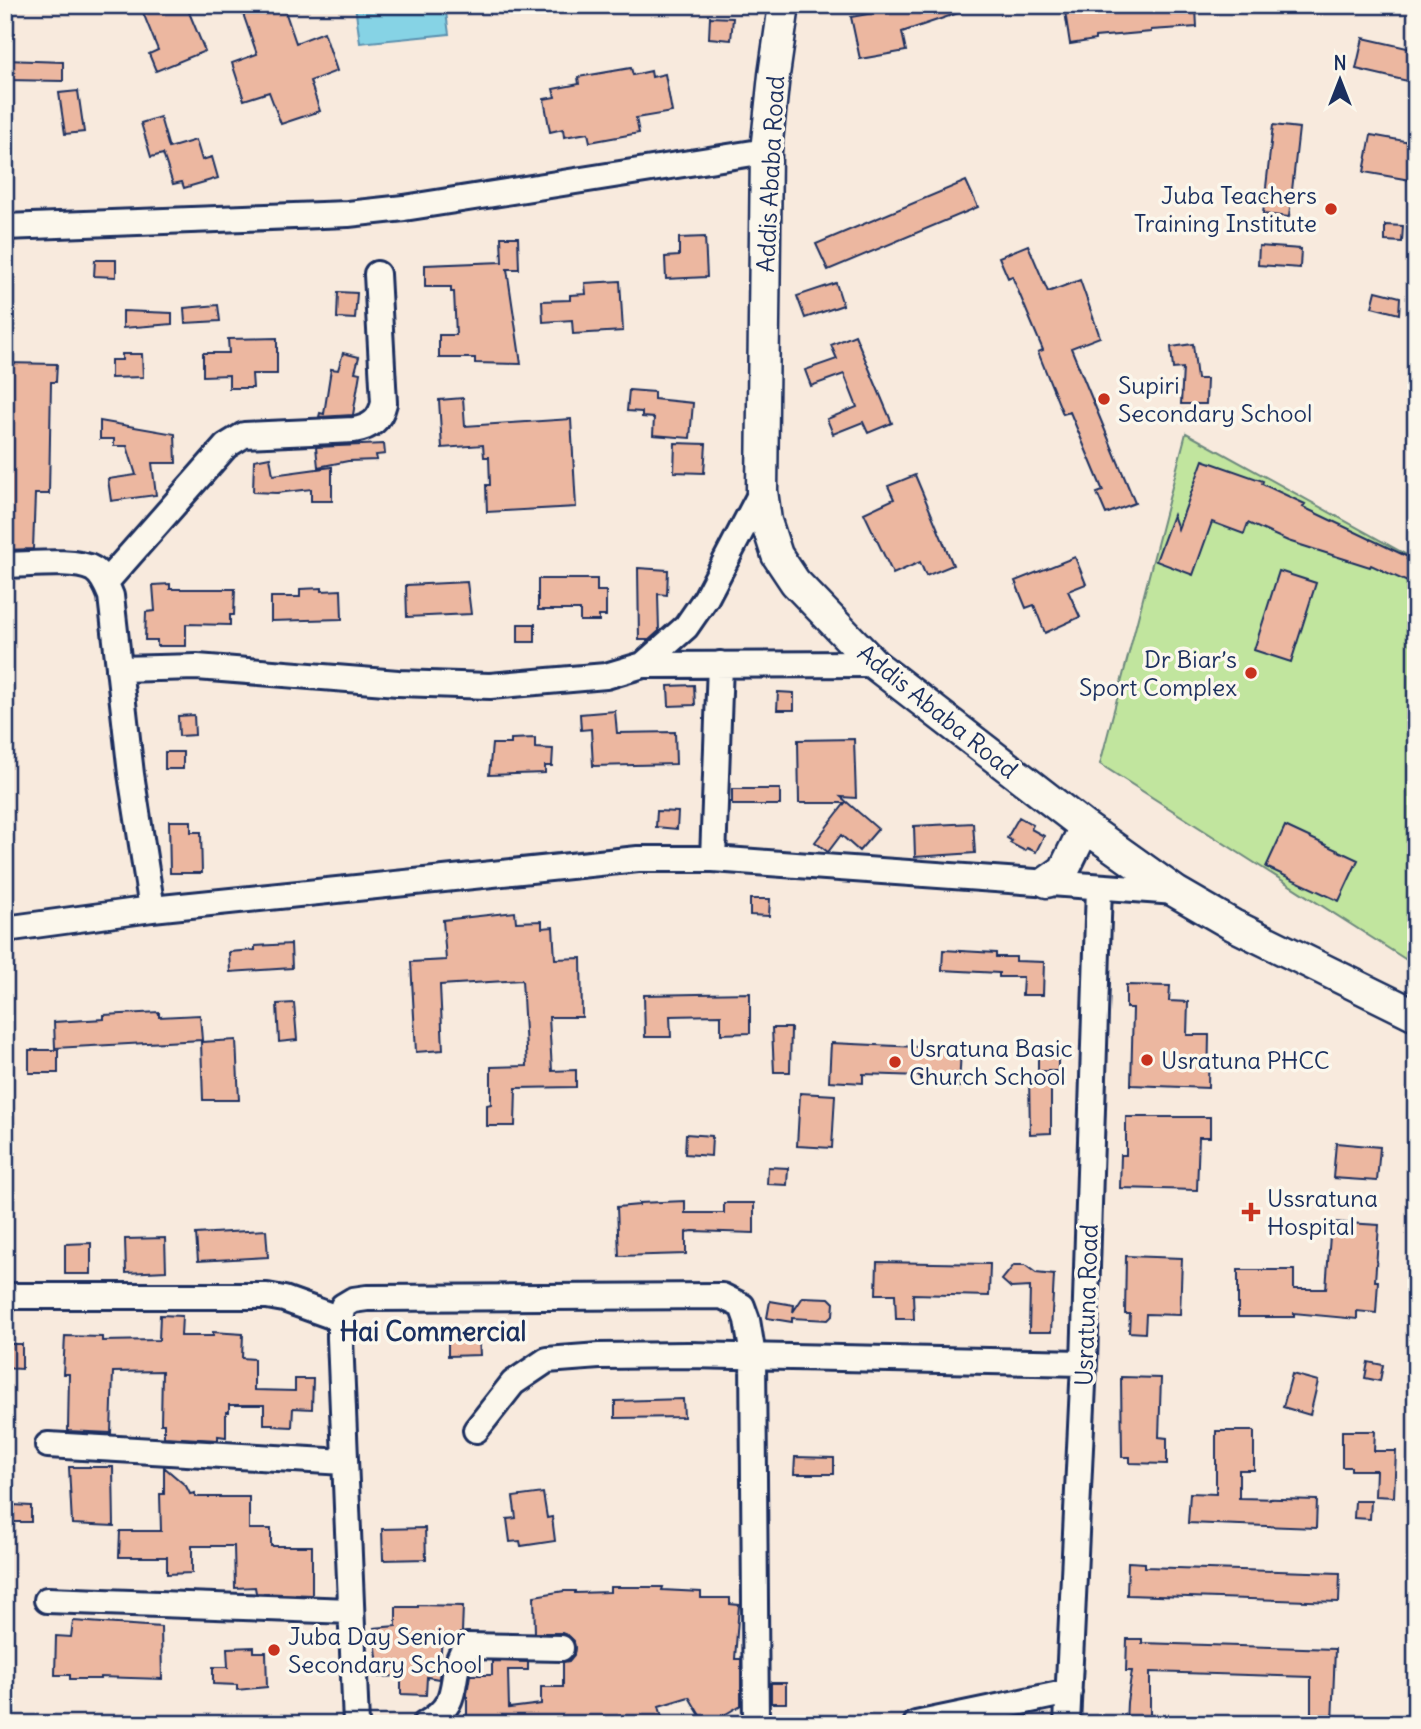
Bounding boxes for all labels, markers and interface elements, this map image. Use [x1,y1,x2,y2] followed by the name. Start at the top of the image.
[1306,46,1376,116] north arrow
[1333,51,1347,75] text: N
[750,75,790,273] street label: Addis Ababa Road
[1134,180,1317,238] place label: Juba Teachers Training Institute
[1323,201,1339,217] marker: Juba Teachers Training Institute
[1118,370,1312,428] place label: Supiri Secondary School
[1096,391,1112,407] marker: Supiri Secondary School
[852,637,1024,785] street label: Addis Ababa Road
[1079,644,1237,702] place label: Dr Biar’s Sport Complex
[1243,665,1259,681] marker: Dr Biar’s Sport Complex
[909,1033,1073,1091] place label: Usratuna Basic Church School
[1161,1045,1329,1075] place label: Usratuna PHCC
[1139,1052,1155,1068] marker: Usratuna PHCC
[887,1054,903,1070] marker: Usratuna Basic Church School
[1267,1183,1378,1241] place label: Ussratuna Hospital
[1241,1202,1261,1222] marker: Ussratuna Hospital
[1068,1224,1104,1386] street label: Usratuna Road
[340,1315,526,1348] district label: Hai Commercial
[288,1621,482,1679] place label: Juba Day Senior Secondary School
[266,1642,282,1658] marker: Juba Day Senior Secondary School

